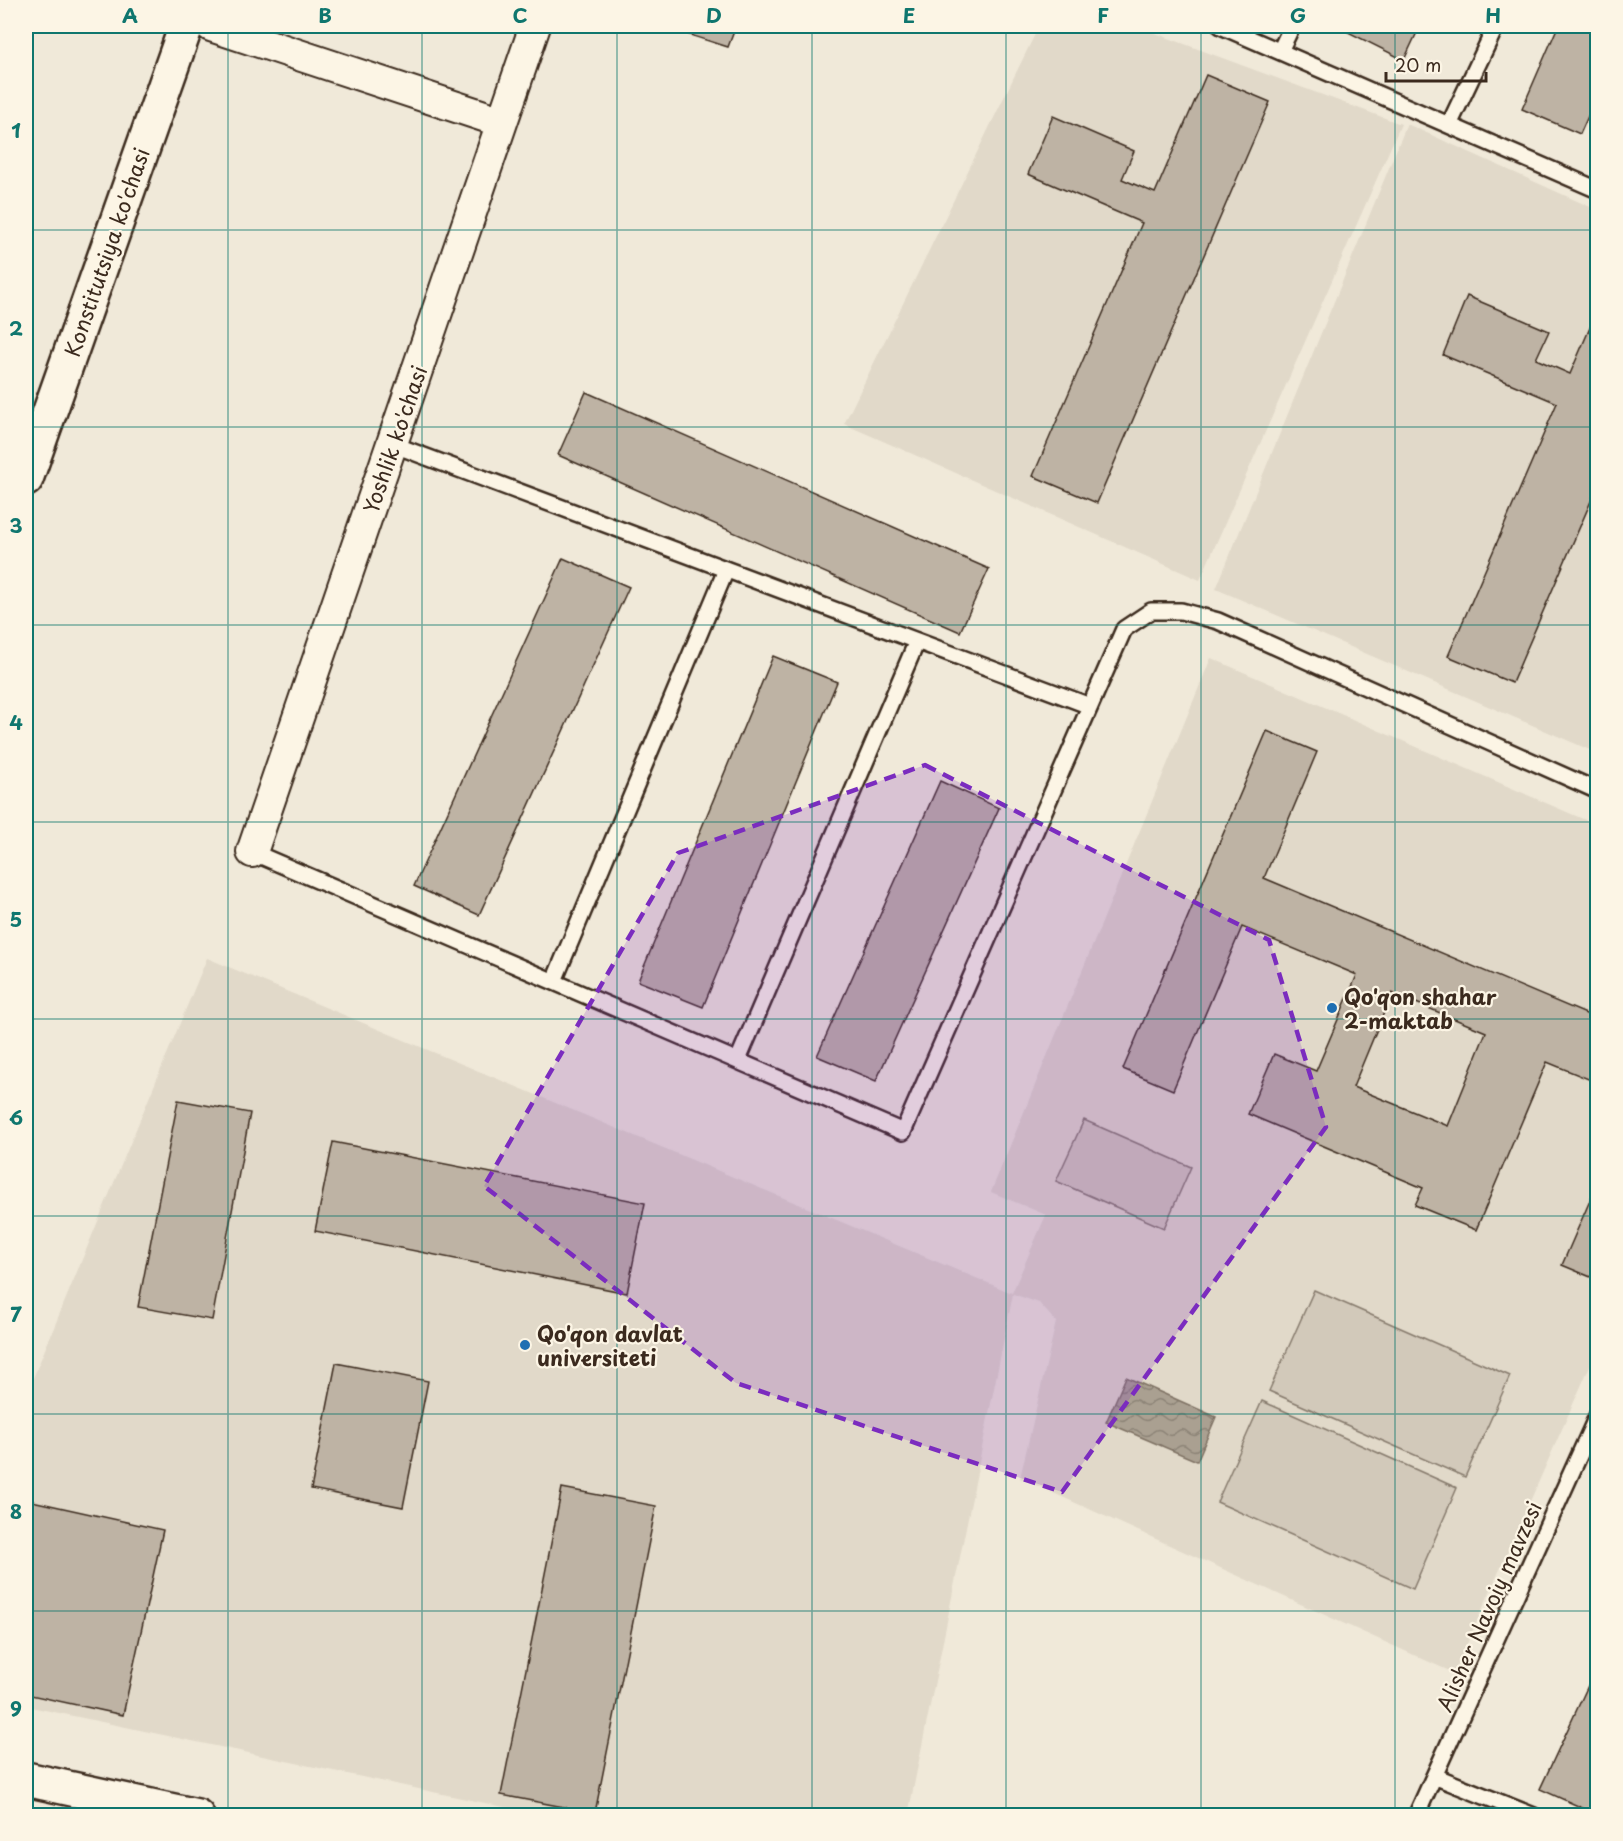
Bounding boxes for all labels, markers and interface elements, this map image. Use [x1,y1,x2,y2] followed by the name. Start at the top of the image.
[122,0,138,30] text: A
[318,0,332,30] text: B
[512,0,528,30] text: C
[706,0,722,30] text: D
[903,0,915,30] text: E
[1097,0,1109,30] text: F
[1290,0,1306,30] text: G
[1485,0,1501,30] text: H
[1386,45,1486,83] scale bar
[1395,51,1441,78] text: 20 m
[11,115,21,145] text: 1
[55,143,157,361] street label: Konstitutsiya ko'chasi
[9,313,23,343] text: 2
[354,361,434,517] street label: Yoshlik ko'chasi
[9,510,23,540] text: 3
[9,707,23,737] text: 4
[10,904,22,934] text: 5
[1344,980,1497,1036] place label: Qo'qon shahar 2-maktab
[1325,1001,1339,1015] marker: Qo'qon shahar 2-maktab
[9,1102,23,1132] text: 6
[10,1299,22,1329] text: 7
[537,1317,683,1373] place label: Qo'qon davlat universiteti
[518,1338,532,1352] marker: Qo'qon davlat universiteti
[10,1496,22,1526] text: 8
[1427,1496,1549,1716] street label: Alisher Navoiy mavzesi
[10,1693,22,1723] text: 9

